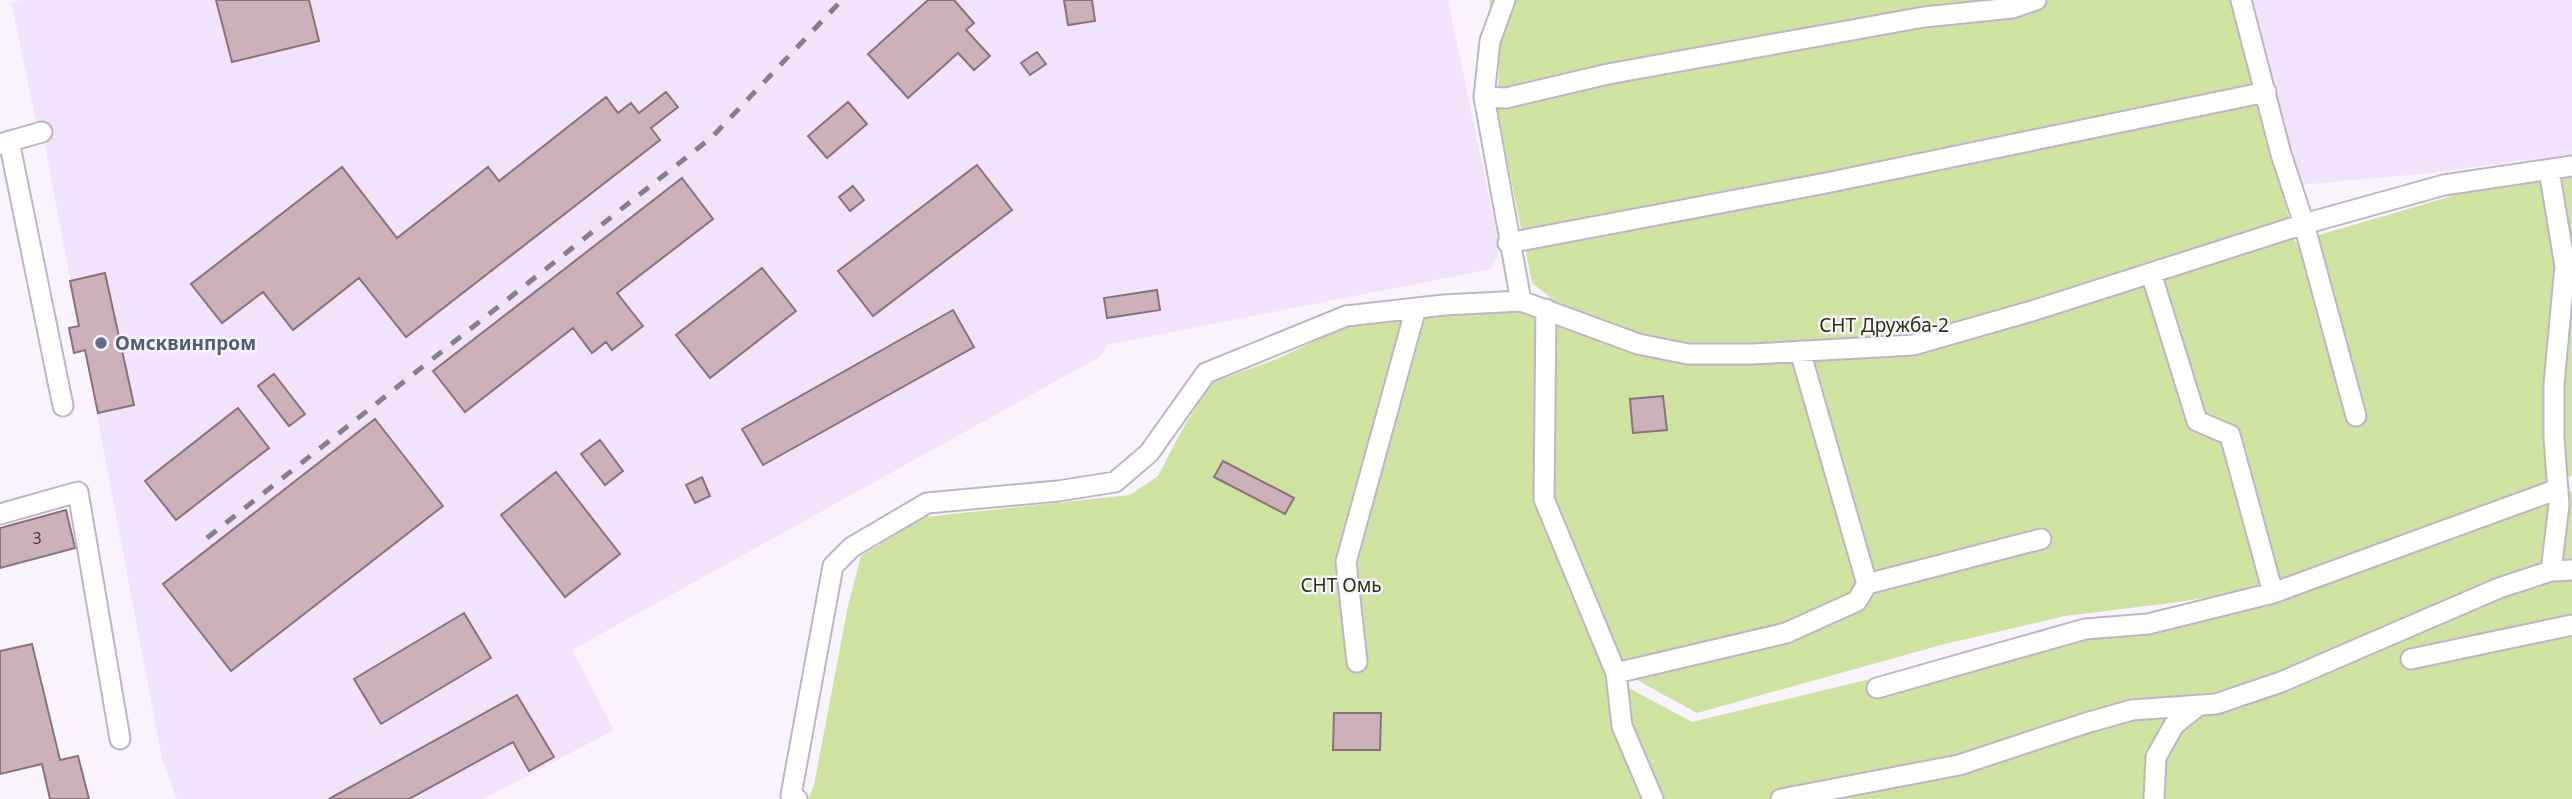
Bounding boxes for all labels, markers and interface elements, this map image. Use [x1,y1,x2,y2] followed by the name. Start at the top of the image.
[1819,312,1949,338] park label: СНТ Дружба-2
[115,330,256,356] place label: Омсквинпром
[93,335,109,351] marker: Омсквинпром
[32,527,42,549] house number: 3
[1300,572,1382,598] park label: СНТ Омь

